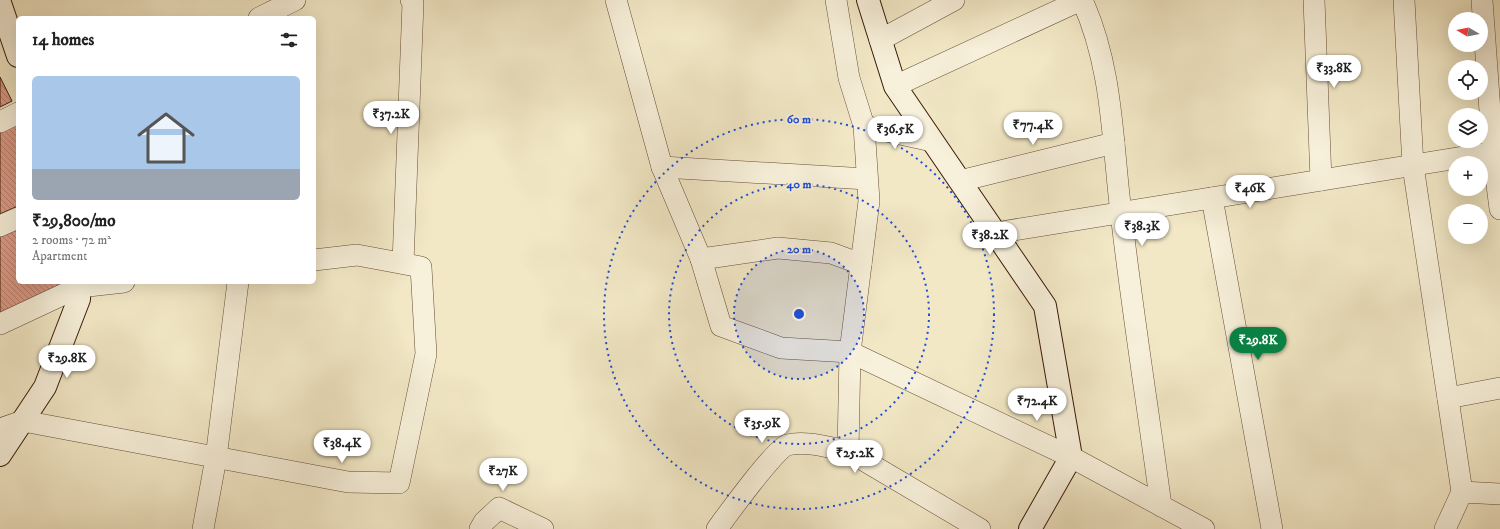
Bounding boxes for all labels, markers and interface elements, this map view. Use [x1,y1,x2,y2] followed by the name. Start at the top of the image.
[1448,12,1488,52] north arrow
[1448,12,1488,244] map controls
[32,29,94,51] text: 14 homes
[278,29,300,51] icon: filters
[1301,55,1367,89] pin: ₹33.8K
[1316,60,1352,76] text: ₹33.8K
[1448,60,1488,100] button: locate
[358,101,424,135] pin: ₹37.2K
[130,102,202,174] icon: home
[372,106,410,122] text: ₹37.2K
[1448,108,1488,148] button: layers
[787,112,811,127] text: 60 m
[1000,112,1066,146] pin: ₹77.4K
[862,116,928,150] pin: ₹36.5K
[1013,117,1053,133] text: ₹77.4K
[876,121,914,137] text: ₹36.5K
[1448,156,1488,196] button: +
[1226,175,1274,209] pin: ₹46K
[786,177,811,192] text: 40 m
[1235,180,1265,196] text: ₹46K
[1448,204,1488,244] button: −
[32,210,116,232] text: ₹29,800/mo
[1109,213,1175,247] pin: ₹38.3K
[1124,218,1160,234] text: ₹38.3K
[957,222,1023,256] pin: ₹38.2K
[971,227,1009,243] text: ₹38.2K
[32,232,111,248] text: 2 rooms · 72 m²
[787,242,811,257] text: 20 m
[32,248,87,264] text: Apartment
[792,307,806,321] centre of rings
[1225,327,1291,361] pin: ₹29.8K
[1238,332,1278,348] text: ₹29.8K
[34,345,100,379] pin: ₹29.8K
[47,350,87,366] text: ₹29.8K
[1004,388,1070,422] pin: ₹72.4K
[1017,393,1057,409] text: ₹72.4K
[729,410,795,444] pin: ₹35.9K
[743,415,781,431] text: ₹35.9K
[309,430,375,464] pin: ₹38.4K
[323,435,361,451] text: ₹38.4K
[822,440,888,474] pin: ₹25.2K
[836,445,874,461] text: ₹25.2K
[479,458,527,492] pin: ₹27K
[488,463,518,479] text: ₹27K

